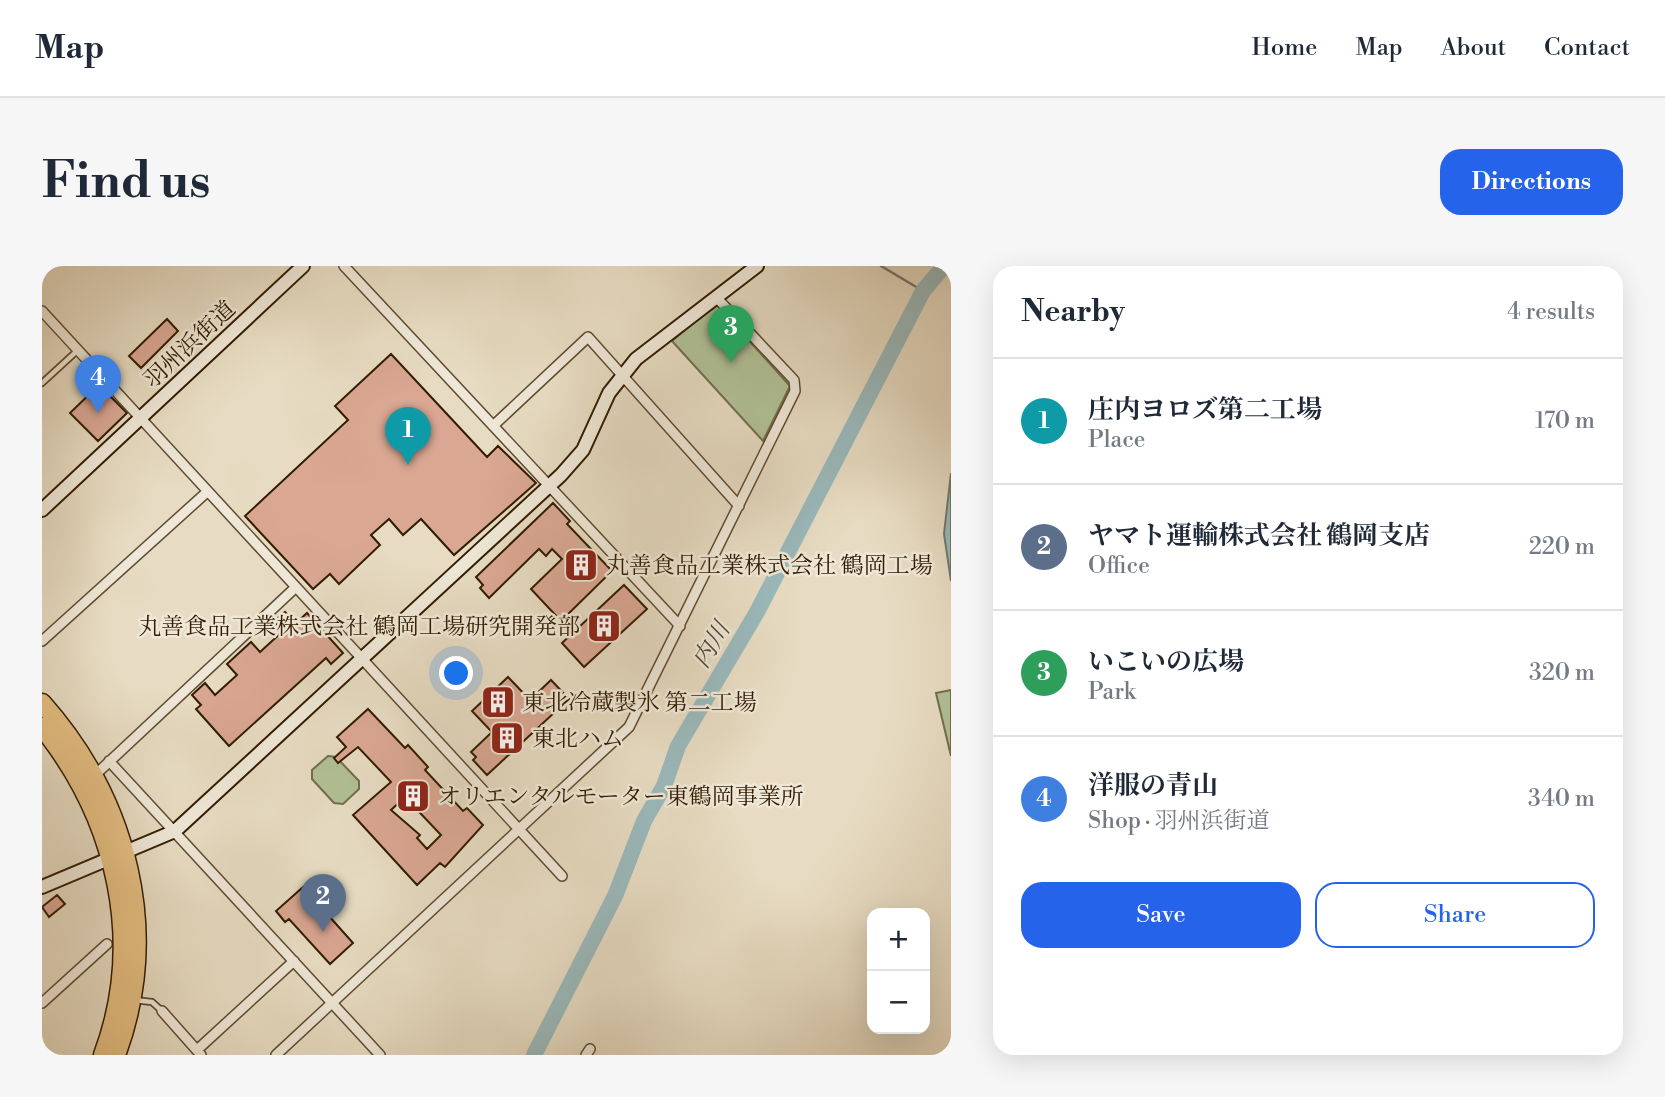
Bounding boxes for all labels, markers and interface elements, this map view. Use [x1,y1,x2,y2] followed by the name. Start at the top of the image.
[35,28,104,69] text: Map
[1252,33,1317,63] text: Home
[1355,33,1403,63] text: Map
[1441,33,1506,63] text: About
[1544,33,1630,63] text: Contact
[1440,149,1623,215] button: Directions
[42,152,211,213] text: Find us
[1021,293,1125,331] text: Nearby
[138,295,241,394] street label: 羽州浜街道
[1507,298,1595,326] text: 4 results
[708,305,754,363] pin: 3
[75,355,121,413] pin: 4
[1088,394,1322,426] text: 庄内ヨロズ第二工場
[385,407,431,465] pin: 1
[1038,407,1050,435] text: 1
[1535,407,1595,435] text: 170 m
[1088,426,1145,454] text: Place
[1088,520,1430,552] text: ヤマト運輸株式会社 鶴岡支店
[1037,533,1051,561] text: 2
[1529,533,1595,561] text: 220 m
[562,546,600,584] building icon: 丸善食品工業株式会社 鶴岡工場
[606,552,933,580] place label: 丸善食品工業株式会社 鶴岡工場
[1088,552,1150,580] text: Office
[585,607,623,645] building icon: 丸善食品工業株式会社 鶴岡工場研究開発部
[138,613,580,641] place label: 丸善食品工業株式会社 鶴岡工場研究開発部
[687,615,739,674] water label: 内川
[1088,646,1244,678] text: いこいの広場
[439,656,473,690] your location
[1037,659,1051,687] text: 3
[1529,659,1595,687] text: 320 m
[1088,678,1136,706] text: Park
[479,683,517,721] building icon: 東北冷蔵製氷 第二工場
[522,689,757,717] place label: 東北冷蔵製氷 第二工場
[488,719,526,757] building icon: 東北ハム
[532,725,624,753] place label: 東北ハム
[1088,770,1218,802] text: 洋服の青山
[394,777,432,815] building icon: オリエンタルモーター東鶴岡事業所
[438,783,804,811] place label: オリエンタルモーター東鶴岡事業所
[1036,785,1052,813] text: 4
[1528,785,1595,813] text: 340 m
[1088,807,1269,835] text: Shop · 羽州浜街道
[300,874,346,932] pin: 2
[1021,882,1301,948] button: Save
[1315,882,1595,948] button: Share
[867,908,930,1034] map controls
[867,908,930,971] button: +
[867,971,930,1034] button: −

